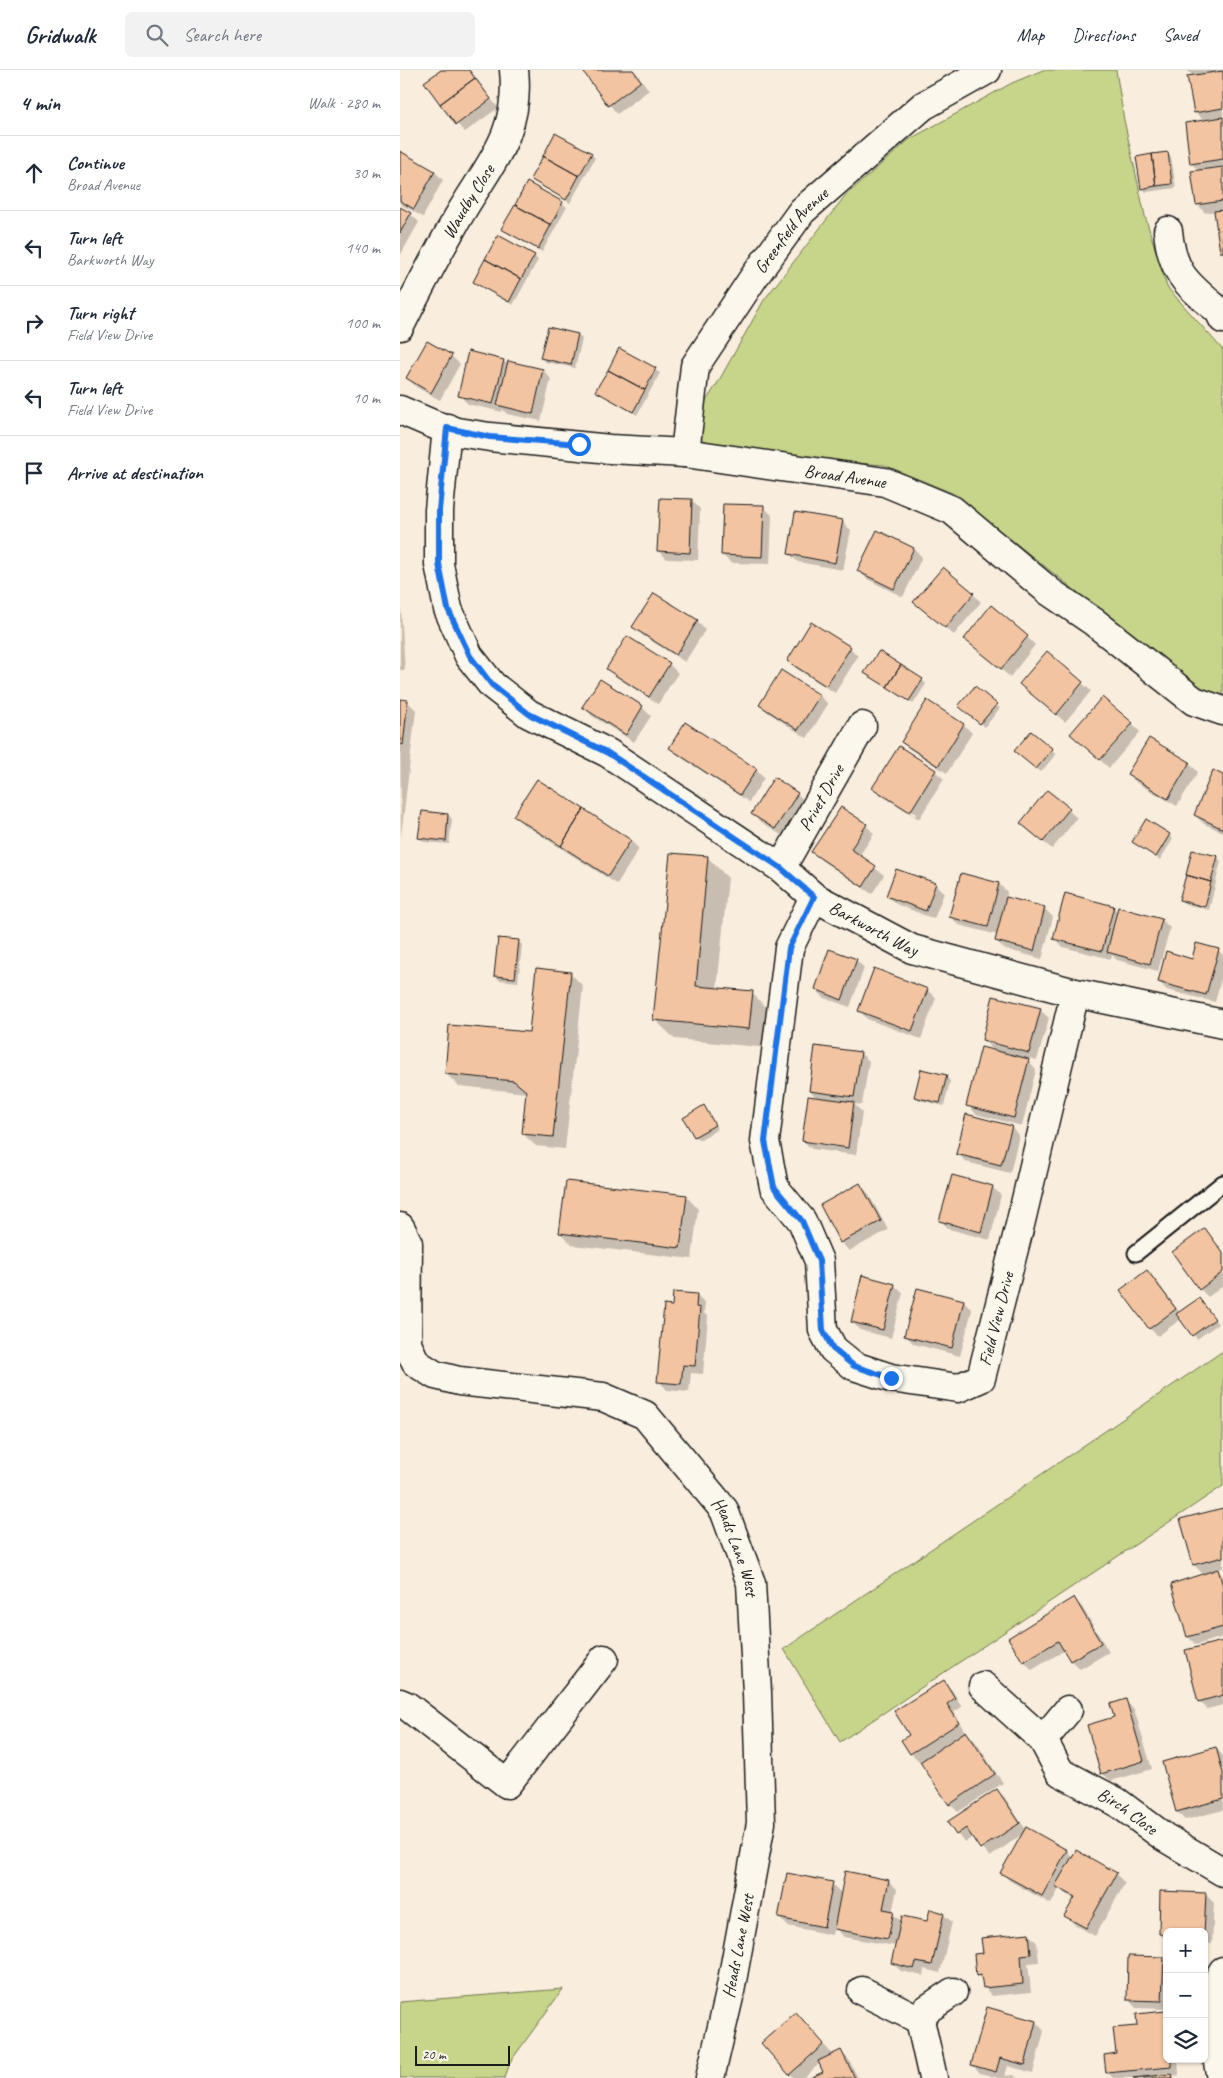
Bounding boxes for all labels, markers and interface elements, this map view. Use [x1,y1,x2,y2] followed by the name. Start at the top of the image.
[125,12,475,57] search box
[25,20,95,50] text: Gridwalk
[143,21,171,49] icon: search
[183,23,261,47] text: Search here
[1017,24,1044,46] text: Map
[1072,24,1135,46] text: Directions
[1163,24,1198,46] text: Saved
[20,90,60,116] text: 4 min
[308,93,380,113] text: Walk · 280 m
[67,151,124,175] text: Continue
[20,159,48,187] icon: ahead
[437,159,500,242] street label: Waudby Close
[353,163,380,183] text: 30 m
[67,175,140,195] text: Broad Avenue
[749,182,833,278] street label: Greenfield Avenue
[67,226,122,250] text: Turn left
[20,234,48,262] icon: left
[346,238,380,258] text: 140 m
[67,250,154,270] text: Barkworth Way
[67,301,134,325] text: Turn right
[20,309,48,337] icon: right
[346,313,380,333] text: 100 m
[67,325,152,345] text: Field View Drive
[67,376,122,400] text: Turn left
[20,384,48,412] icon: left
[353,388,380,408] text: 10 m
[67,400,152,420] text: Field View Drive
[568,433,591,456] route start
[20,459,48,487] icon: arrive
[803,459,888,493] street label: Broad Avenue
[67,461,203,485] text: Arrive at destination
[794,760,849,835] street label: Privet Drive
[825,896,922,961] street label: Barkworth Way
[974,1269,1019,1368] street label: Field View Drive
[880,1367,903,1390] route end
[707,1492,763,1599] street label: Heads Lane West
[1094,1783,1163,1840] street label: Birch Close
[717,1890,759,2000] street label: Heads Lane West
[1163,1928,1208,2063] map controls
[1163,1928,1208,1973] button: +
[1163,1973,1208,2018] button: −
[1163,2018,1208,2063] button: layers
[415,2043,510,2066] scale bar
[422,2046,446,2063] text: 20 m

